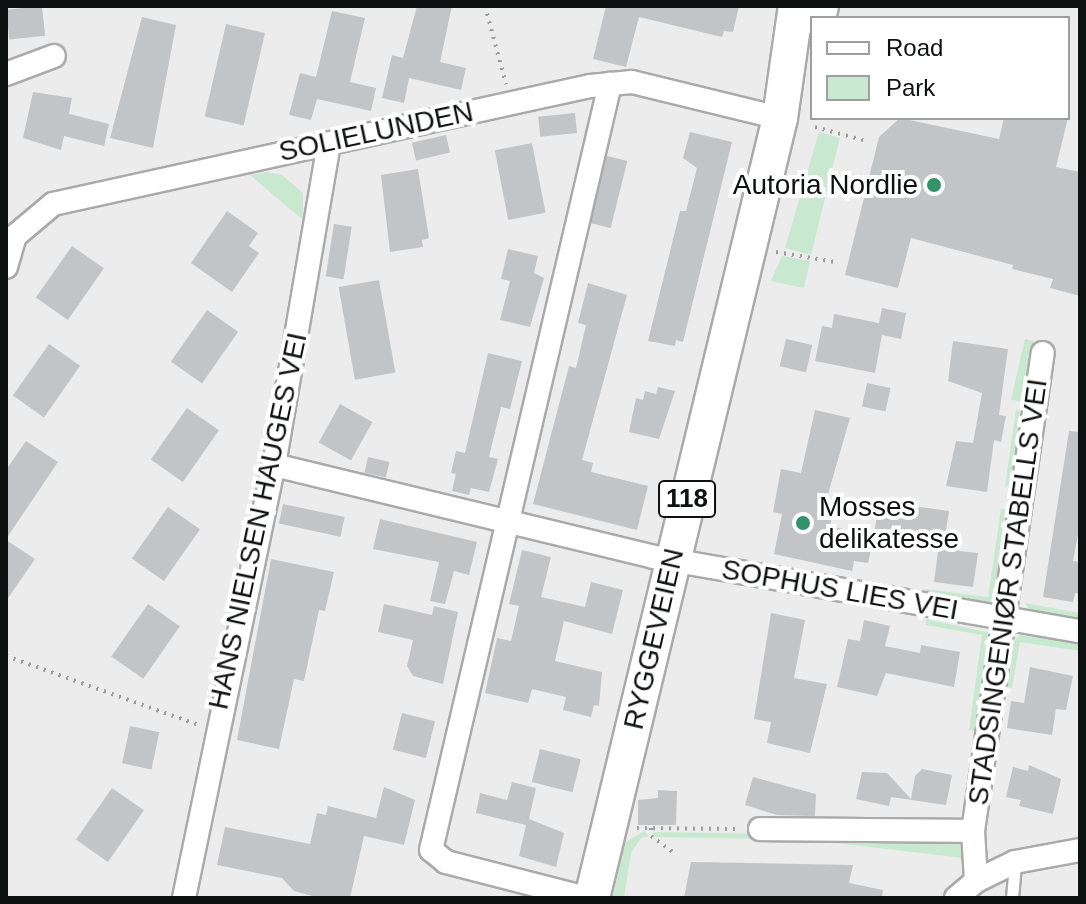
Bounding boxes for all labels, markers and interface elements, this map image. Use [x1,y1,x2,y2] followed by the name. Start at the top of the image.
[810,16,1070,120] legend
[886,34,943,61] text: Road
[886,74,935,101] text: Park
[276,95,476,169] street label: SOLIELUNDEN
[733,168,918,202] place label: Autoria Nordlie
[925,176,943,194] marker: Autoria Nordlie
[202,330,314,712] street label: HANS NIELSEN HAUGES VEI
[961,377,1055,807] street label: STADSINGENIØR STABELLS VEI
[657,477,717,521] road number: 118
[819,490,959,556] place label: Mosses delikatesse
[794,514,812,532] marker: Mosses delikatesse
[617,545,691,733] street label: RYGGEVEIEN
[719,553,961,627] street label: SOPHUS LIES VEI

